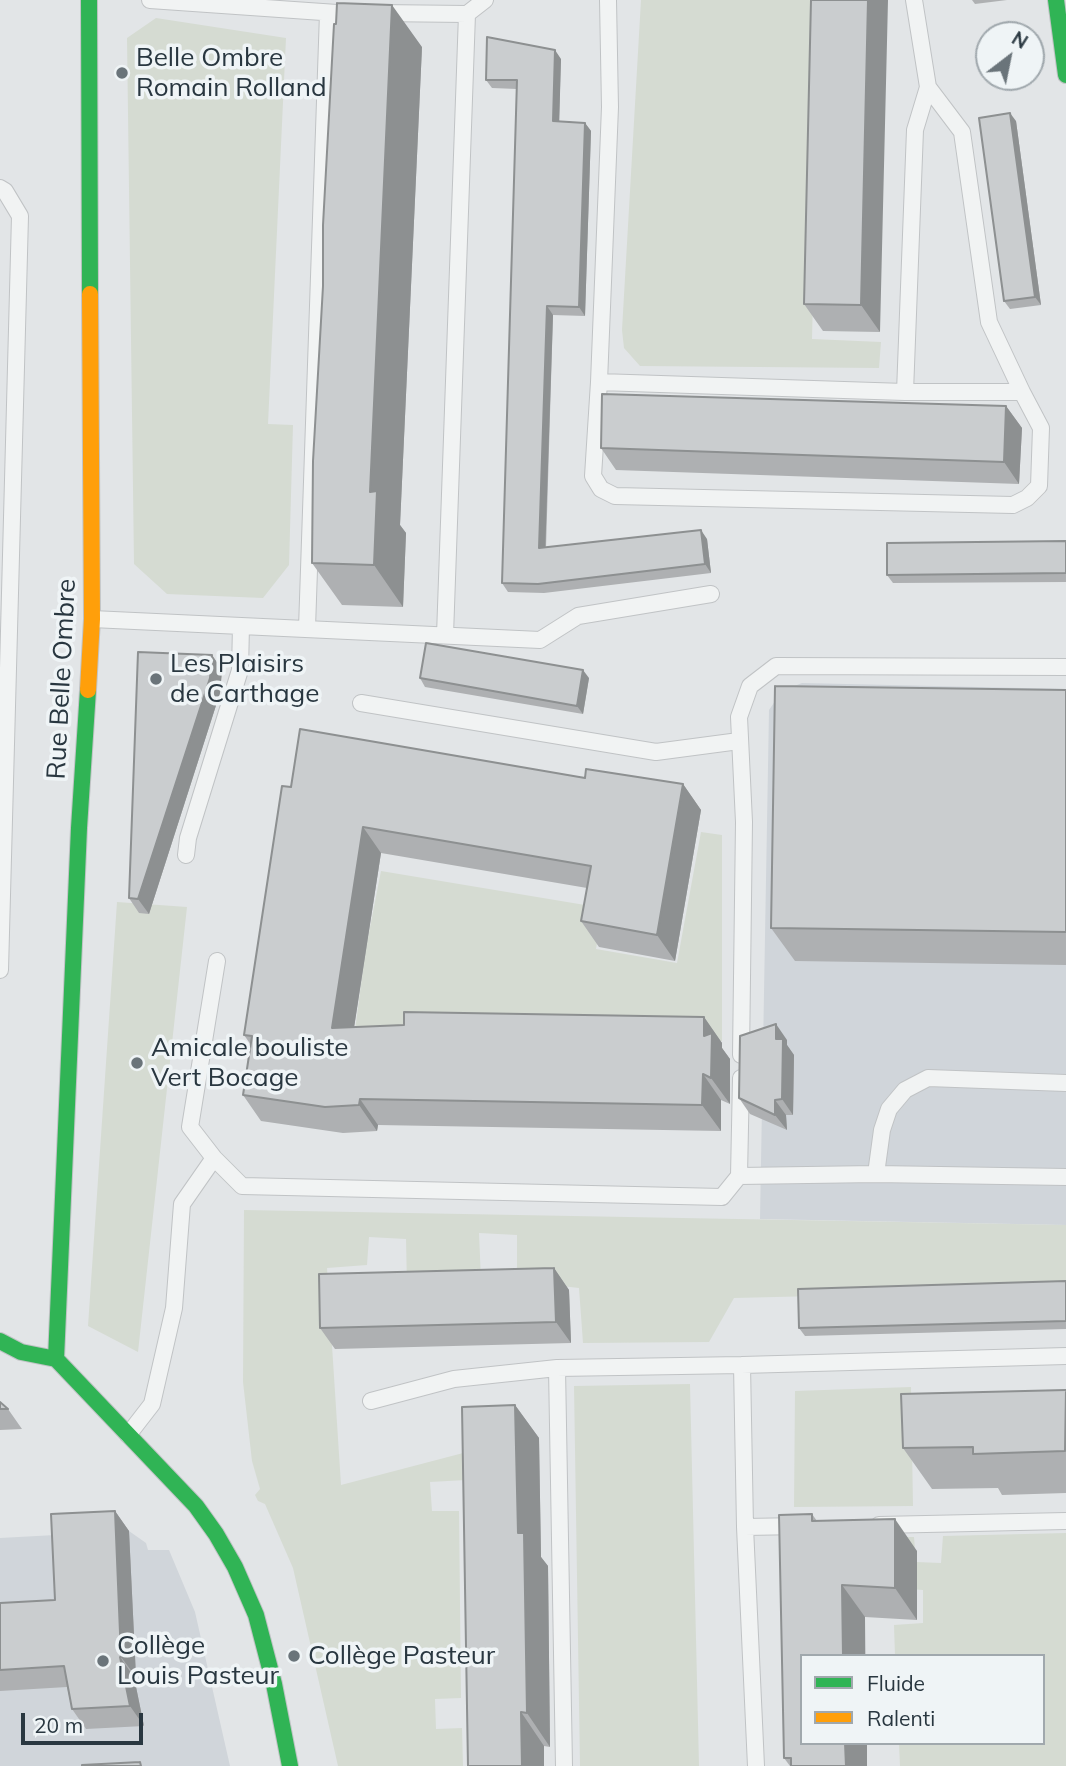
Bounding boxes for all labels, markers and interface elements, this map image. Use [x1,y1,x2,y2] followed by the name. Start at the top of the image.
[975,21,1045,91] north arrow
[1008,26,1033,54] text: N
[136,42,327,104] place label: Belle Ombre Romain Rolland
[114,65,130,81] marker: Belle Ombre Romain Rolland
[41,578,83,780] street label: Rue Belle Ombre
[170,648,319,710] place label: Les Plaisirs de Carthage
[148,671,164,687] marker: Les Plaisirs de Carthage
[151,1032,348,1094] place label: Amicale bouliste Vert Bocage
[129,1055,145,1071] marker: Amicale bouliste Vert Bocage
[117,1630,279,1692] place label: Collège Louis Pasteur
[308,1640,495,1672] place label: Collège Pasteur
[286,1648,302,1664] marker: Collège Pasteur
[95,1653,111,1669] marker: Collège Louis Pasteur
[800,1654,1045,1745] legend
[867,1670,925,1696] text: Fluide
[24,1700,147,1744] scale bar
[867,1705,935,1731] text: Ralenti
[34,1712,83,1738] text: 20 m

